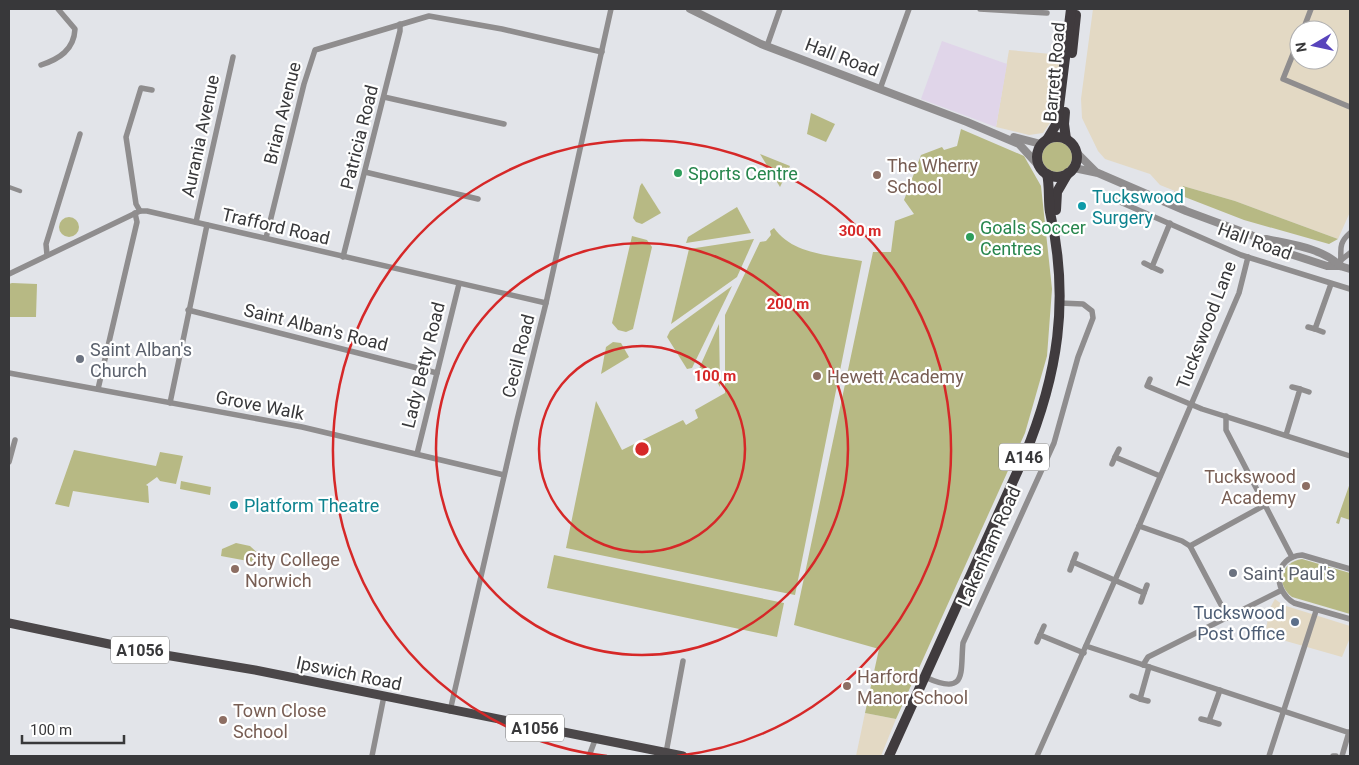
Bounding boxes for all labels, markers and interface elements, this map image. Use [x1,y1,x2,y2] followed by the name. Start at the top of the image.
[1289,20,1339,70] north arrow
[1039,21,1069,123] street label: Barrett Road
[802,33,882,81] street label: Hall Road
[1292,41,1310,53] text: N
[259,60,305,166] street label: Brian Avenue
[177,73,223,199] street label: Aurania Avenue
[336,83,382,191] street label: Patricia Road
[887,155,978,197] place label: The Wherry School
[688,163,798,184] place label: Sports Centre
[672,167,684,179] marker: Sports Centre
[871,169,883,181] marker: The Wherry School
[1092,186,1184,228] place label: Tuckswood Surgery
[1076,200,1088,212] marker: Tuckswood Surgery
[220,203,332,249] street label: Trafford Road
[980,217,1086,259] place label: Goals Soccer Centres
[1215,218,1295,264] street label: Hall Road
[839,222,881,240] text: 300 m
[964,231,976,243] marker: Goals Soccer Centres
[1172,258,1240,392] street label: Tuckswood Lane
[767,295,809,313] text: 200 m
[242,299,390,355] street label: Saint Alban's Road
[397,300,449,430] street label: Lady Betty Road
[498,312,538,400] street label: Cecil Road
[90,339,192,381] place label: Saint Alban's Church
[74,353,86,365] marker: Saint Alban's Church
[827,366,964,387] place label: Hewett Academy
[694,367,736,385] text: 100 m
[811,370,823,382] marker: Hewett Academy
[214,386,307,424] street label: Grove Walk
[633,440,651,458] centre of rings
[999,444,1049,471] road number: A146
[1204,466,1296,508] place label: Tuckswood Academy
[1300,480,1312,492] marker: Tuckswood Academy
[953,483,1025,609] street label: Lakenham Road
[244,495,379,516] place label: Platform Theatre
[228,499,240,511] marker: Platform Theatre
[245,549,340,591] place label: City College Norwich
[229,563,241,575] marker: City College Norwich
[1243,563,1335,584] place label: Saint Paul's
[1227,567,1239,579] marker: Saint Paul's
[1193,602,1285,644] place label: Tuckswood Post Office
[1289,616,1301,628] marker: Tuckswood Post Office
[111,636,169,664] road number: A1056
[294,652,404,694] street label: Ipswich Road
[857,666,968,708] place label: Harford Manor School
[841,680,853,692] marker: Harford Manor School
[233,700,326,742] place label: Town Close School
[22,712,125,744] scale bar
[217,714,229,726] marker: Town Close School
[506,714,564,741] road number: A1056
[30,721,72,739] text: 100 m

